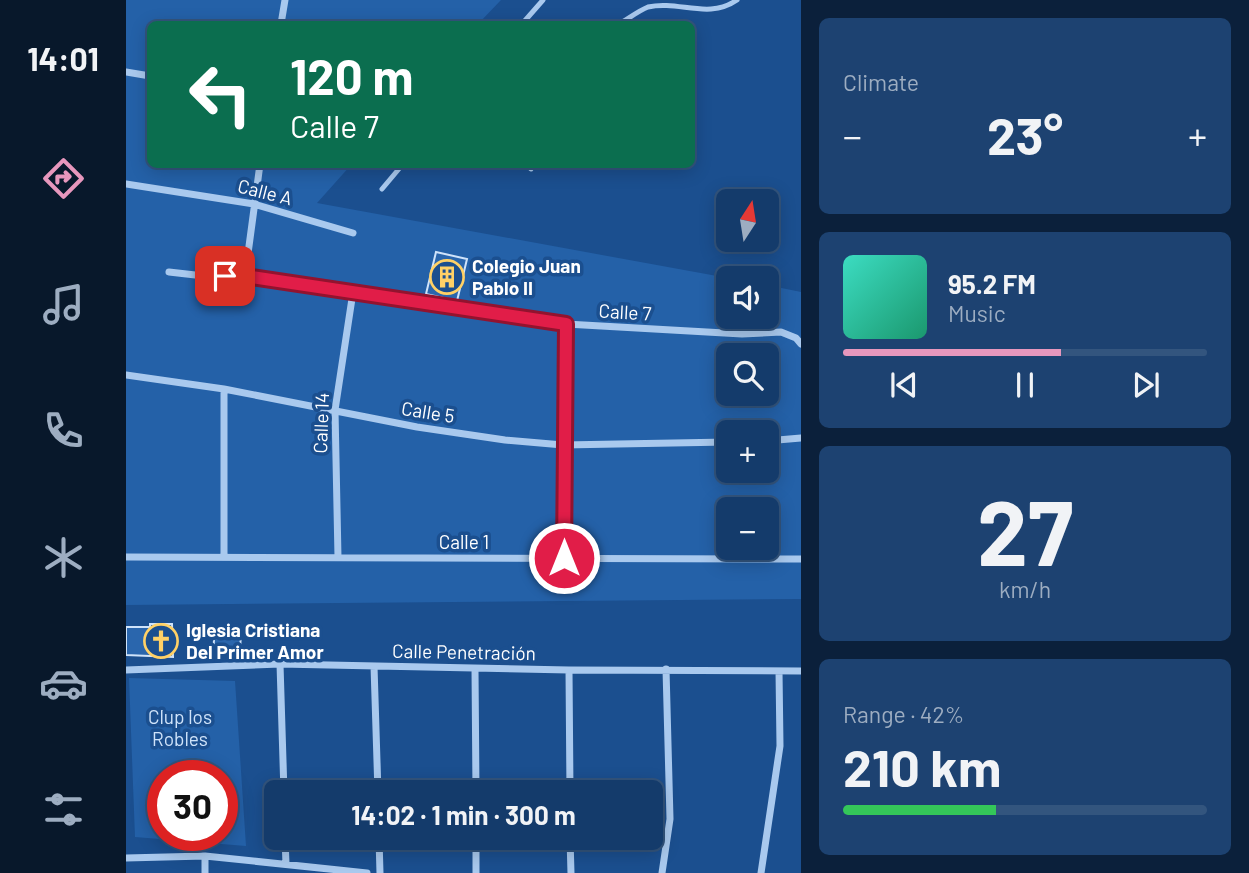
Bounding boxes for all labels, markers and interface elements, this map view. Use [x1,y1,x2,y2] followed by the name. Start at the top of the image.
[27,39,99,77] text: 14:01
[290,46,413,105] text: 120 m
[175,49,266,140] icon: left
[843,68,919,96] text: Climate
[987,103,1063,165] text: 23°
[290,106,379,144] text: Calle 7
[843,112,862,158] text: −
[1188,112,1207,158] text: +
[39,154,88,203] icon: directions
[236,174,295,209] street label: Calle A
[716,189,779,252] north arrow
[716,189,779,560] map controls
[195,246,255,306] pin
[472,254,581,299] place label: Colegio Juan Pablo II
[206,257,244,295] icon: arrive
[428,258,466,296] building icon: Colegio Juan Pablo II
[716,266,779,329] button: sound
[948,268,1036,299] text: 95.2 FM
[39,280,88,329] icon: music
[598,299,652,324] street label: Calle 7
[948,299,1006,327] text: Music
[716,343,779,406] button: search
[885,366,923,404] icon: previous
[1006,366,1044,404] icon: pause
[1127,366,1165,404] icon: next
[308,392,333,454] street label: Calle 14
[400,396,456,427] street label: Calle 5
[39,406,88,455] icon: phone
[716,420,779,483] button: +
[977,475,1073,584] text: 27
[716,497,779,560] button: −
[527,521,601,595] position arrow
[439,530,489,553] street label: Calle 1
[39,533,88,582] icon: climate
[999,575,1051,603] text: km/h
[186,618,324,663] place label: Iglesia Cristiana Del Primer Amor
[142,622,180,660] church icon: Iglesia Cristiana Del Primer Amor
[392,639,536,664] street label: Calle Penetración
[39,659,88,708] icon: car
[843,700,964,728] text: Range · 42%
[148,705,212,750] park label: Clup los Robles
[843,735,1001,797] text: 210 km
[147,760,238,851] speed limit sign: 30
[39,785,88,834] icon: filters
[351,799,576,830] text: 14:02 · 1 min · 300 m

